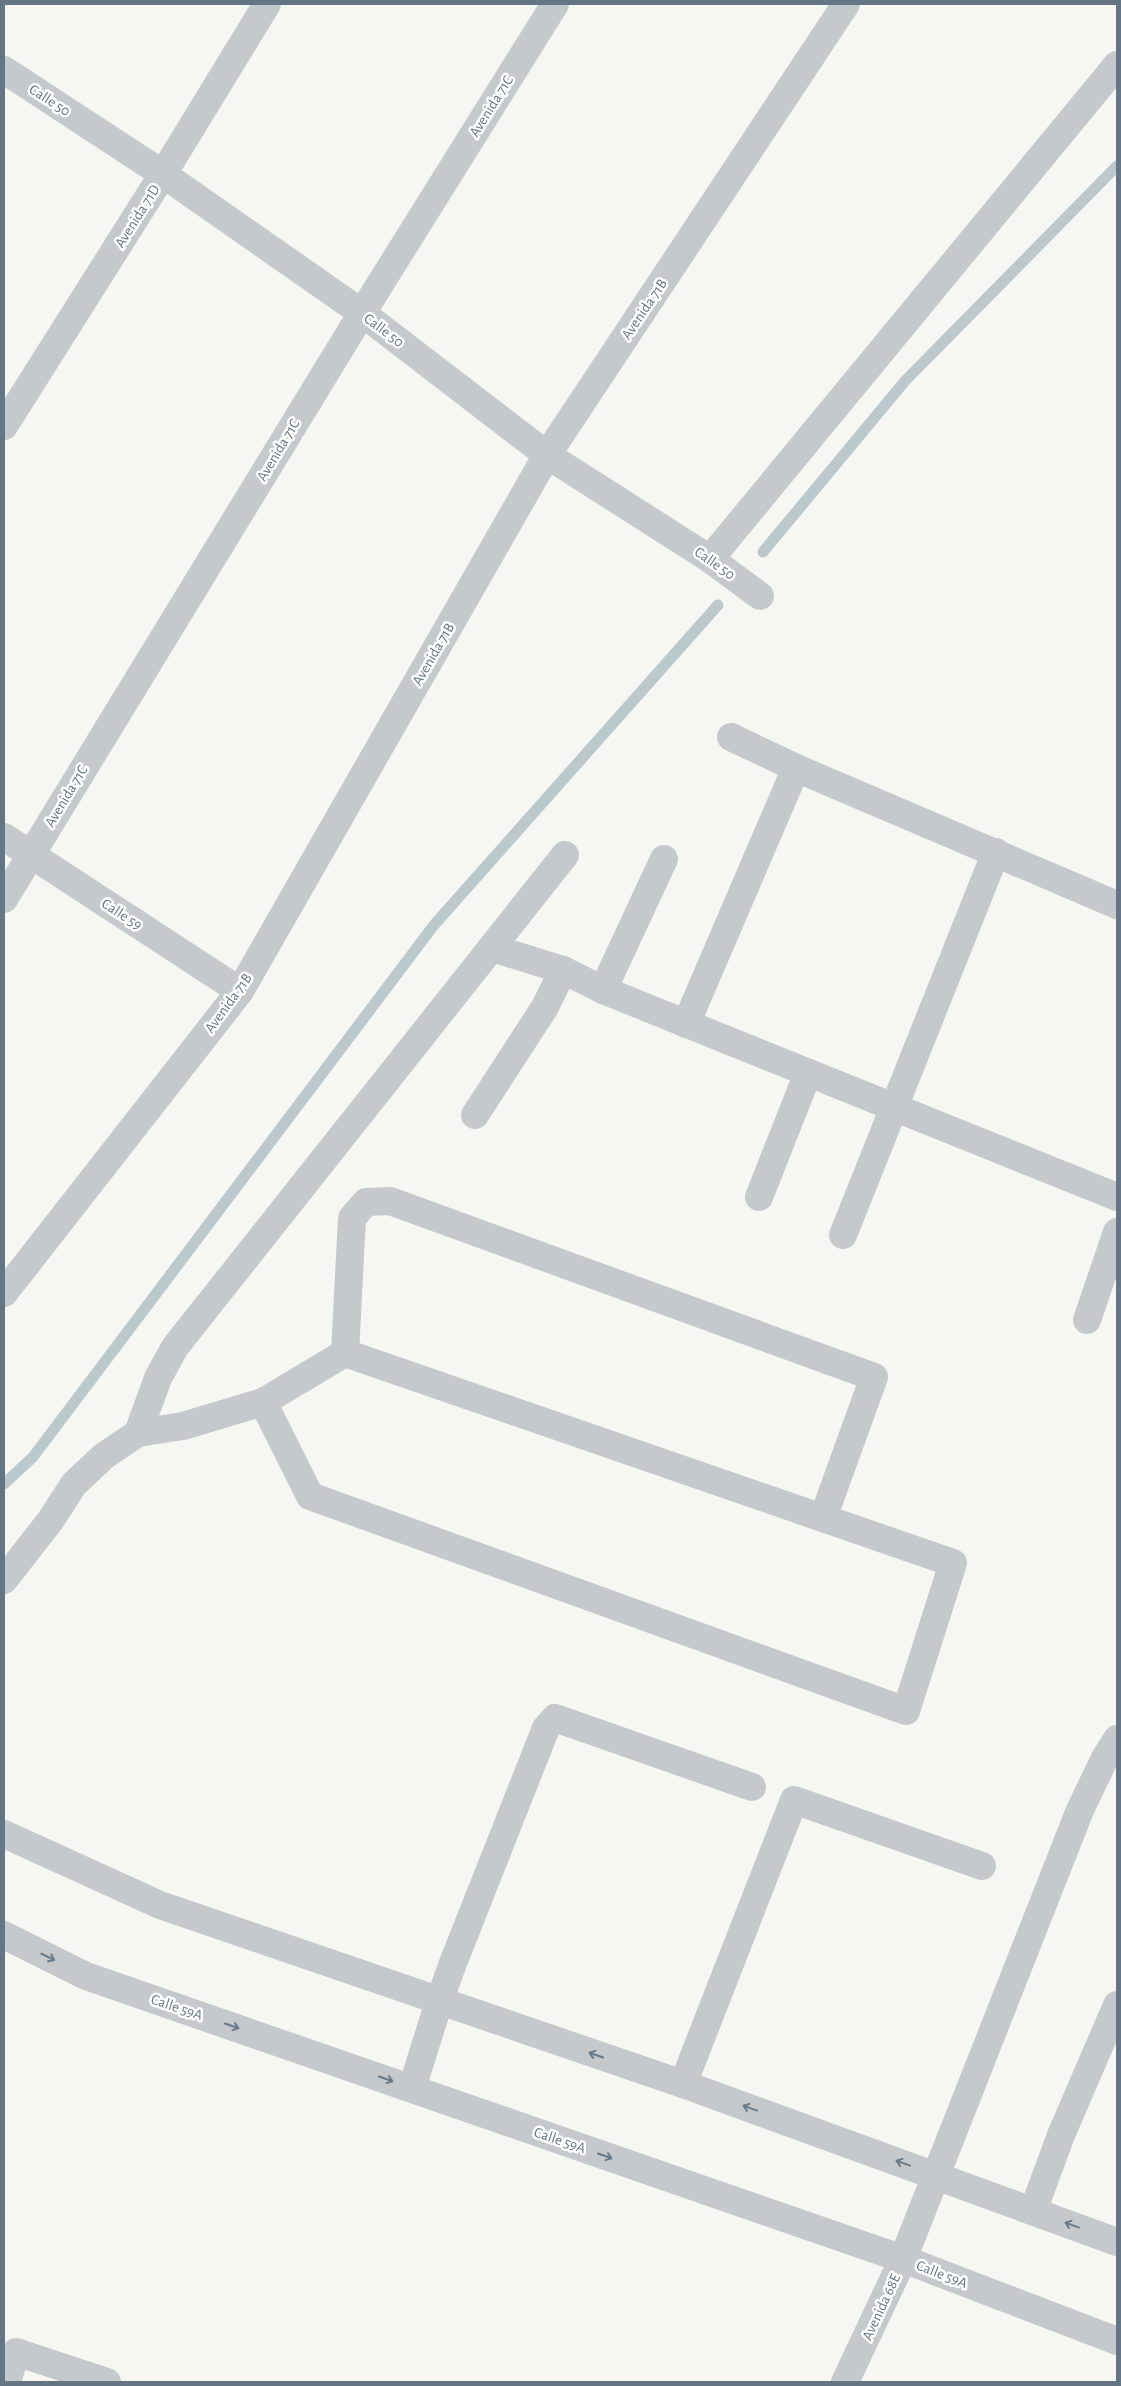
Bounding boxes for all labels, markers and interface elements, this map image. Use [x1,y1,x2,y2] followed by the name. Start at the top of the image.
[467,73,516,140] street label: Avenida 71C
[26,82,73,119] street label: Calle 50
[112,182,163,250] street label: Avenida 71D
[619,276,670,342] street label: Avenida 71B
[361,311,407,350] street label: Calle 50
[254,417,303,484] street label: Avenida 71C
[692,544,738,583] street label: Calle 50
[410,620,457,688] street label: Avenida 71B
[42,763,91,830] street label: Avenida 71C
[99,896,145,933] street label: Calle 59
[202,971,255,1036] street label: Avenida 71B
[40,1952,55,1962] one-way arrow
[149,1992,205,2023] street label: Calle 59A
[224,2022,239,2031] one-way arrow
[589,2050,604,2059] one-way arrow
[377,2075,393,2085] one-way arrow
[742,2103,758,2112] one-way arrow
[532,2125,588,2156] street label: Calle 59A
[597,2152,613,2161] one-way arrow
[895,2158,911,2167] one-way arrow
[1064,2220,1080,2229] one-way arrow
[914,2258,970,2291] street label: Calle 59A
[860,2272,903,2343] street label: Avenida 68E

